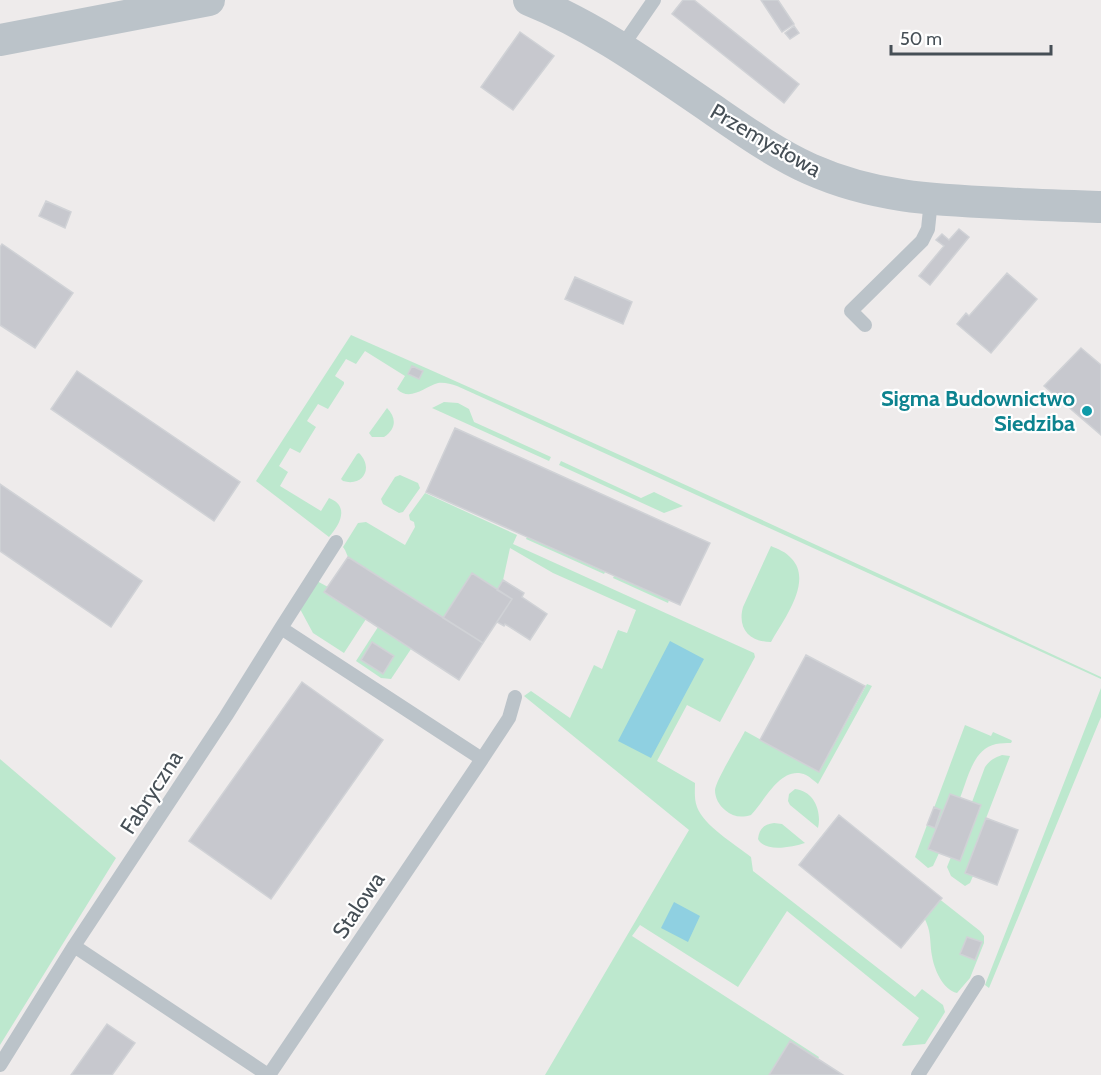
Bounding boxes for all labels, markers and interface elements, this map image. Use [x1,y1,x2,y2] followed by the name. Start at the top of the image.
[891,18,1052,56] scale bar
[900,28,942,50] text: 50 m
[706,98,826,183] street label: Przemysłowa
[881,385,1075,437] place label: Sigma Budownictwo Siedziba
[1080,404,1094,418] marker: Sigma Budownictwo Siedziba
[114,745,189,839] street label: Fabryczna
[327,867,391,944] street label: Stalowa

